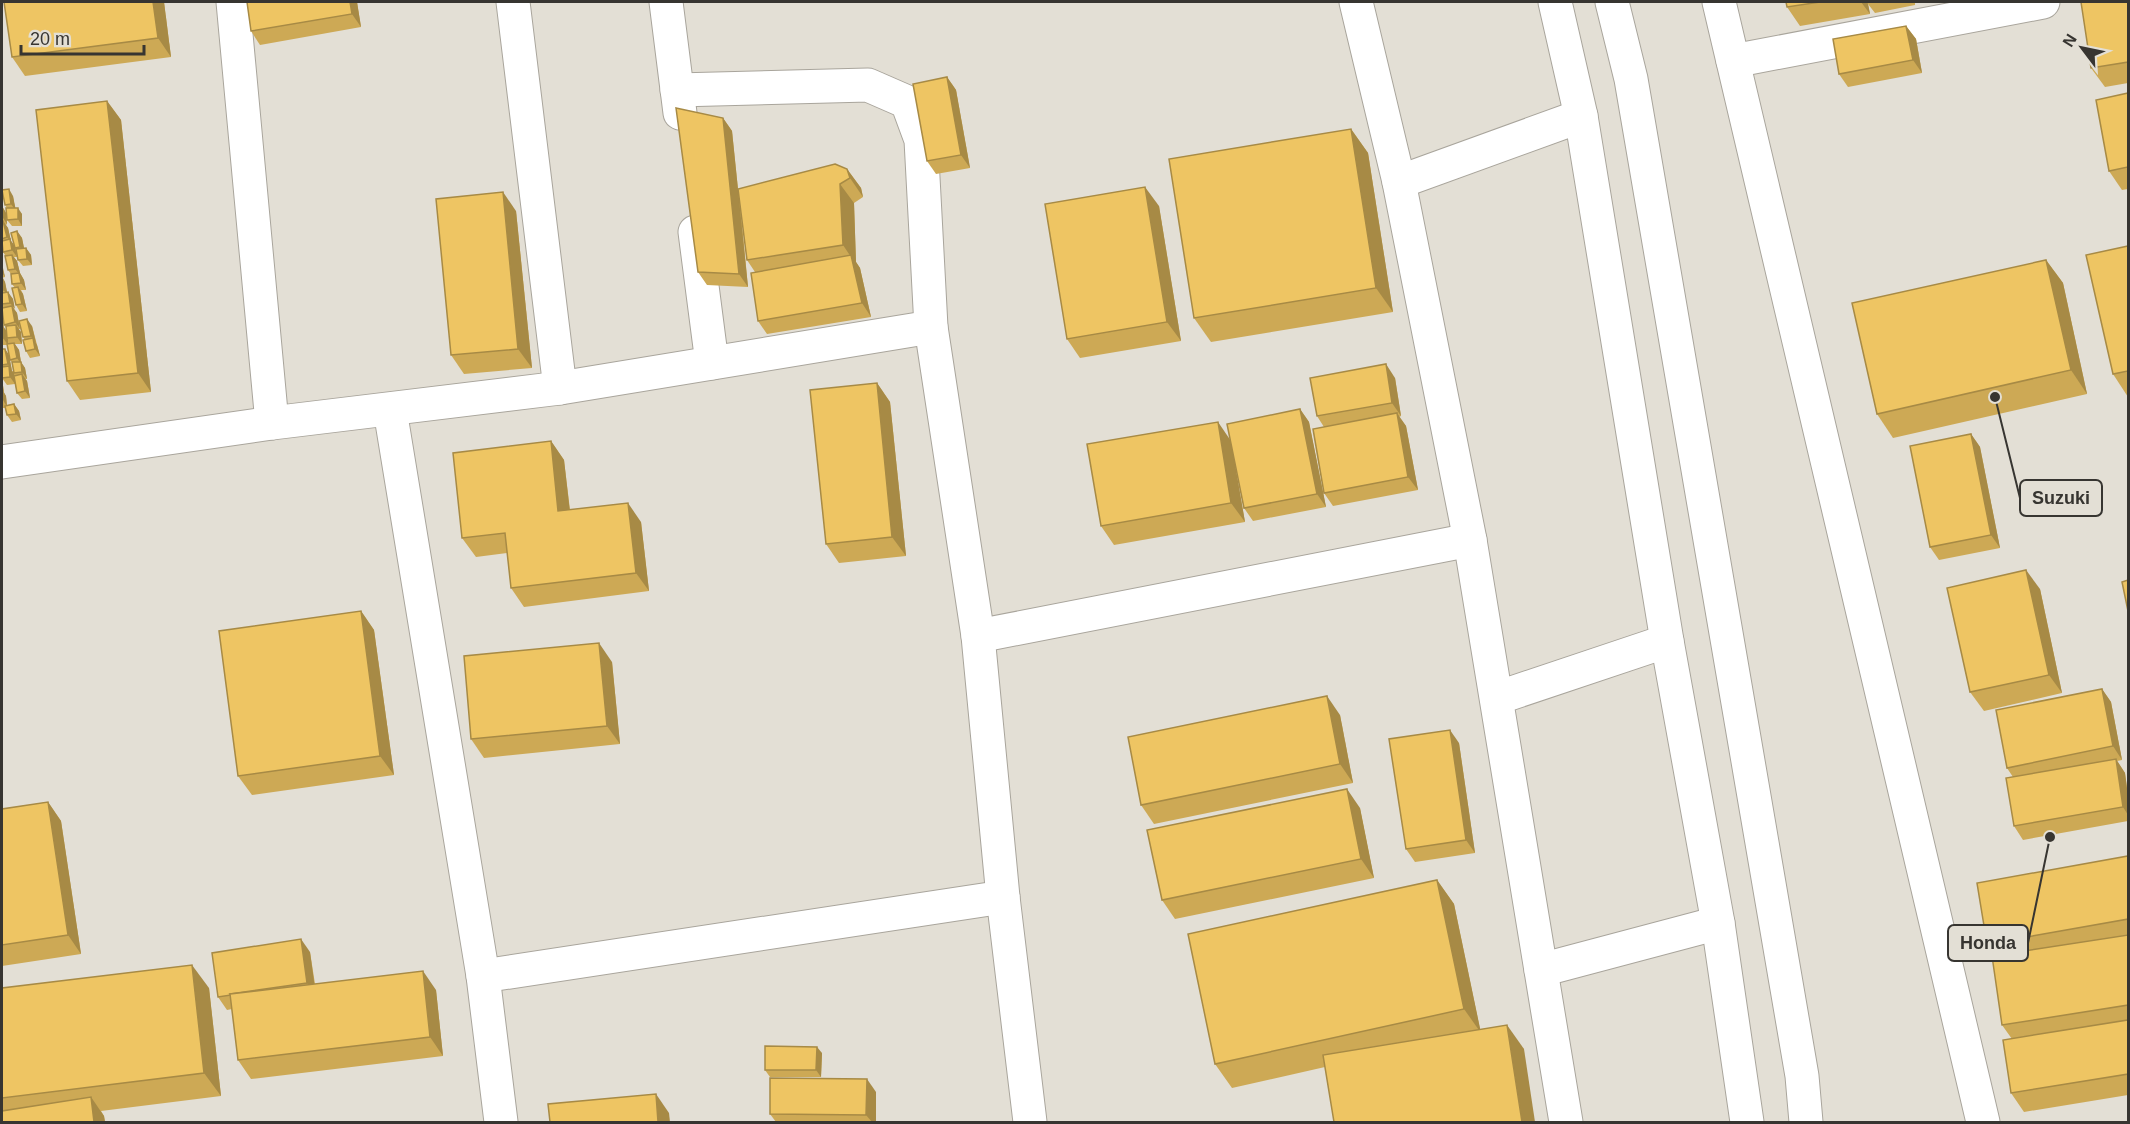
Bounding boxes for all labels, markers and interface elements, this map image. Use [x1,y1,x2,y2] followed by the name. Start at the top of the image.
[21,18,144,56] scale bar
[2052,18,2112,78] north arrow
[30,29,70,49] text: 20 m
[2059,31,2080,50] text: N
[2020,480,2102,516] callout: Suzuki
[2032,488,2090,508] text: Suzuki
[1948,925,2028,961] callout: Honda
[1960,933,2017,953] text: Honda

